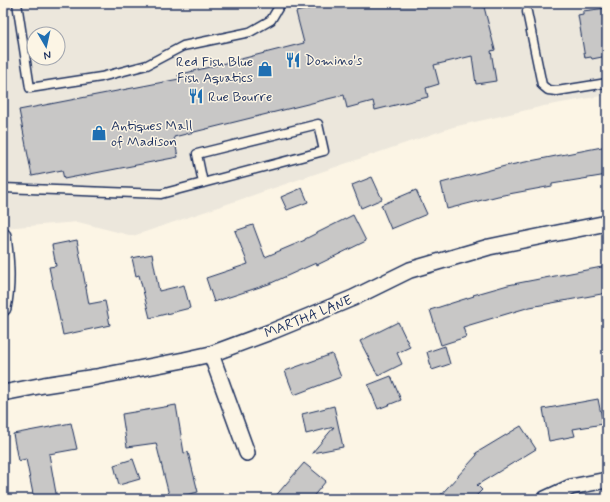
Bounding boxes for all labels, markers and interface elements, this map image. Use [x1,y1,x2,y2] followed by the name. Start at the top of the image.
[26,26,66,66] north arrow
[43,47,52,62] text: N
[284,51,302,69] restaurant icon: Domino's
[305,52,362,70] place label: Domino's
[176,53,253,87] place label: Red Fish Blue Fish Aquatics
[256,60,274,78] shop icon: Red Fish Blue Fish Aquatics
[187,87,205,105] restaurant icon: Rue Bourre
[208,88,272,106] place label: Rue Bourre
[111,117,192,151] place label: Antiques Mall of Madison
[90,124,108,142] shop icon: Antiques Mall of Madison
[262,291,355,343] street label: MARTHA LANE

